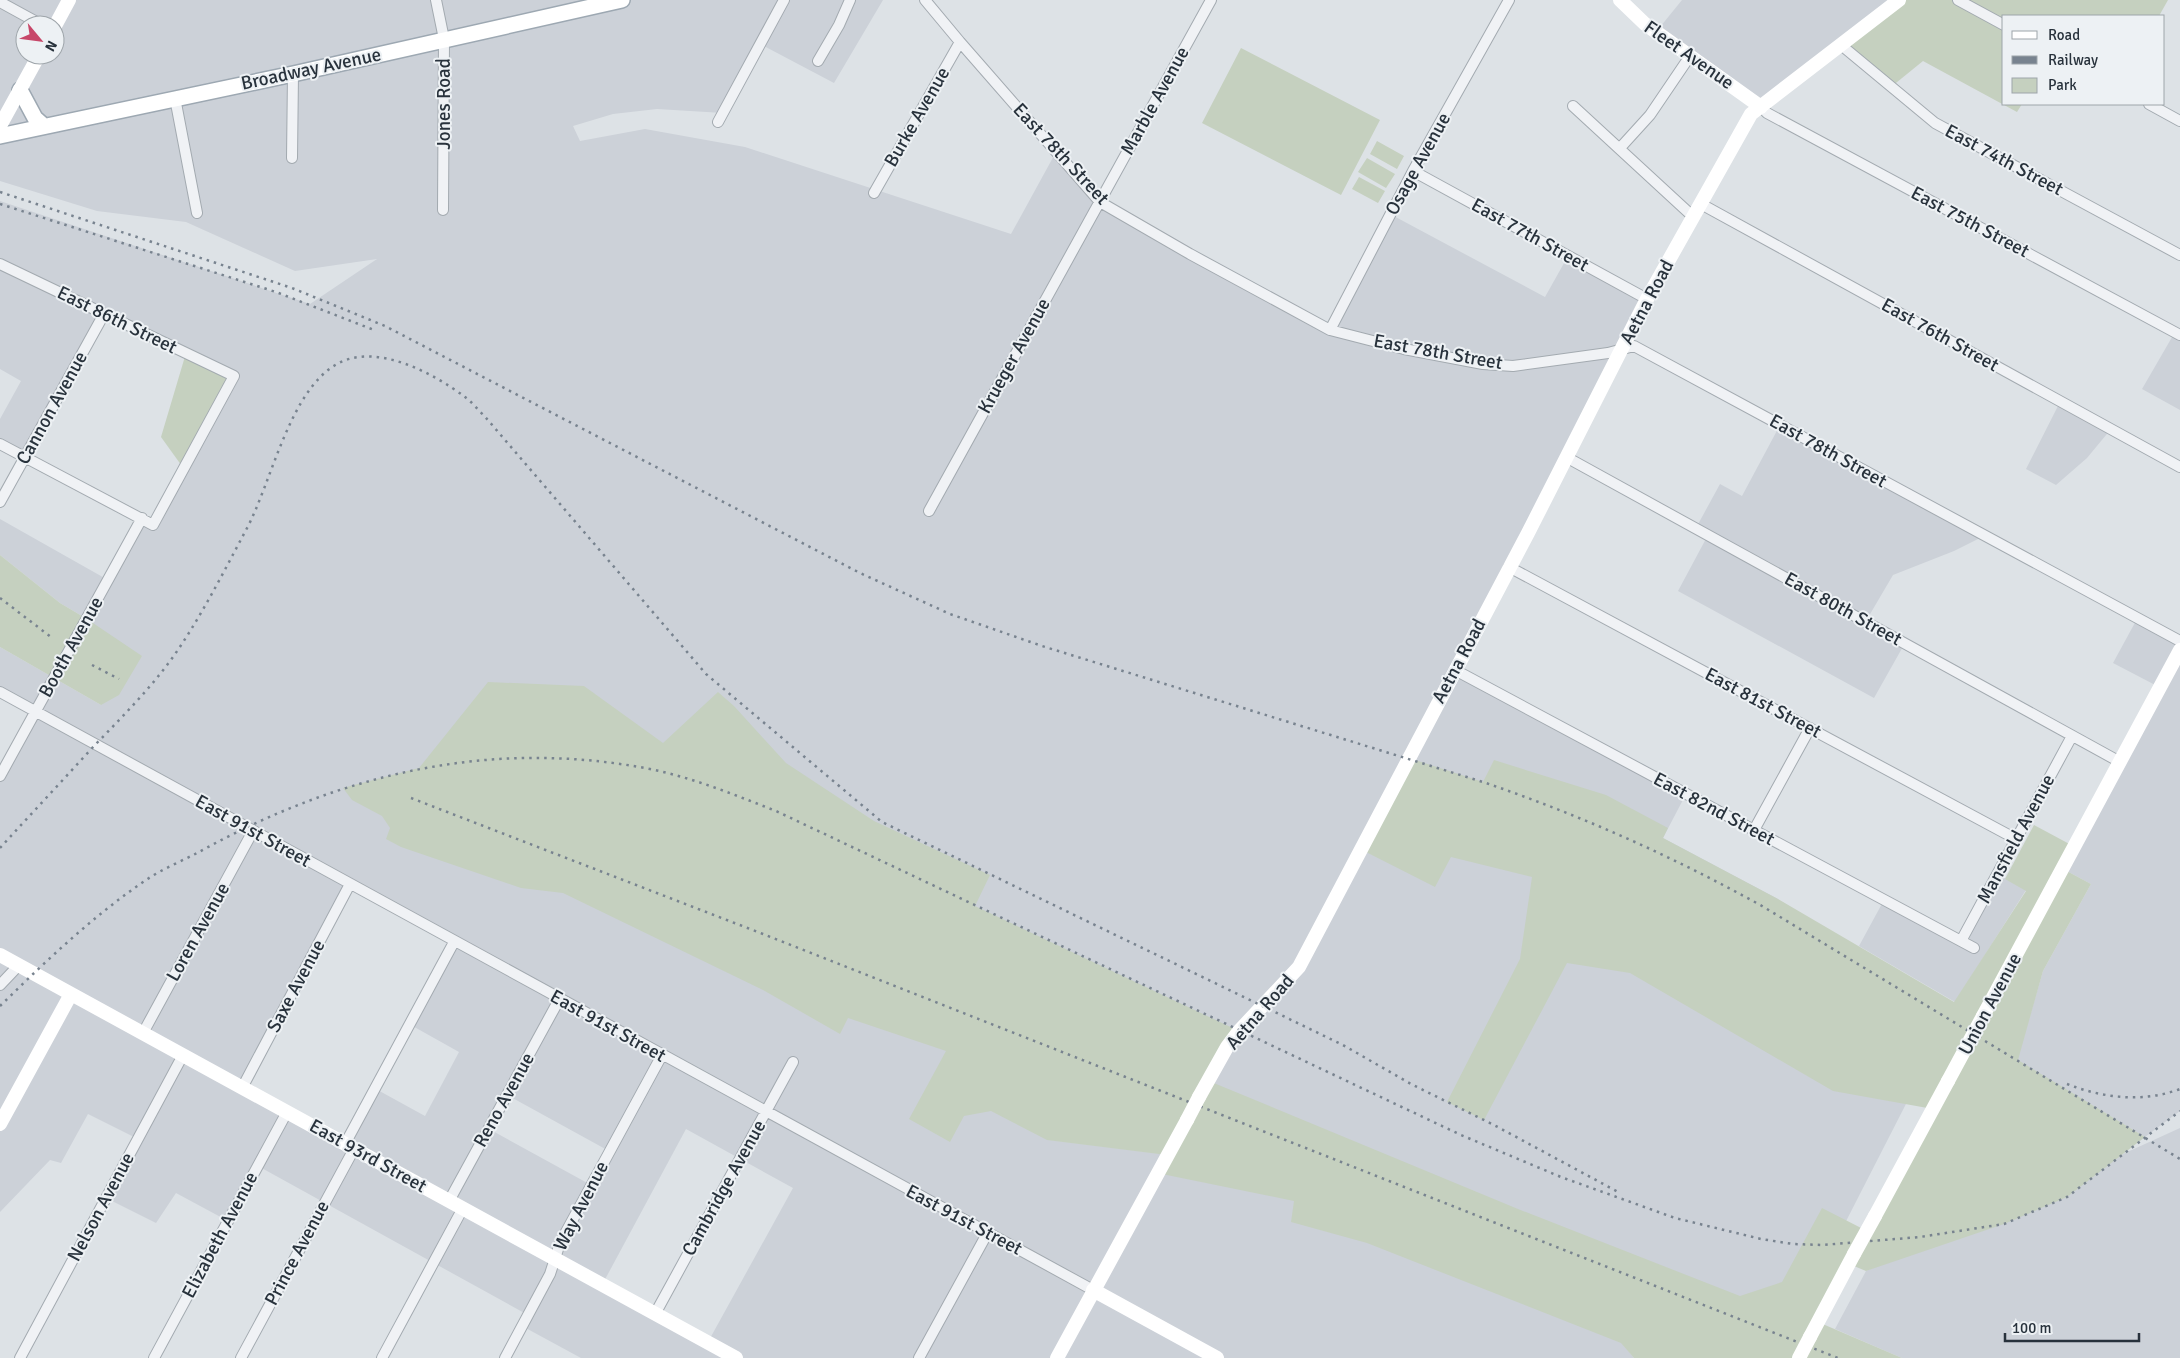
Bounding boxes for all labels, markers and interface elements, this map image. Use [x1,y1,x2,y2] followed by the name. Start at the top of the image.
[15,15,65,65] north arrow
[1639,15,1739,95] street label: Fleet Avenue
[2002,15,2165,105] legend
[2048,26,2080,44] text: Road
[41,38,61,54] text: N
[239,42,383,96] street label: Broadway Avenue
[1115,42,1195,160] street label: Marble Avenue
[2048,51,2098,69] text: Railway
[432,58,456,150] street label: Jones Road
[879,63,955,171] street label: Burke Avenue
[2048,76,2077,94] text: Park
[1008,98,1115,210] street label: East 78th Street
[1380,109,1456,219] street label: Osage Avenue
[1941,119,2068,201] street label: East 74th Street
[1907,181,2034,263] street label: East 75th Street
[1467,193,1593,277] street label: East 77th Street
[1615,256,1679,348] street label: Aetna Road
[53,281,181,360] street label: East 86th Street
[1877,293,2003,377] street label: East 76th Street
[972,294,1056,418] street label: Krueger Avenue
[1372,329,1505,375] street label: East 78th Street
[11,347,93,469] street label: Cannon Avenue
[1765,409,1891,493] street label: East 78th Street
[1780,567,1906,651] street label: East 80th Street
[33,592,109,702] street label: Booth Avenue
[1427,615,1491,707] street label: Aetna Road
[1701,662,1826,744] street label: East 81st Street
[1649,767,1779,851] street label: East 82nd Street
[1972,770,2060,908] street label: Mansfield Avenue
[191,789,315,873] street label: East 91st Street
[161,878,235,986] street label: Loren Avenue
[262,935,330,1037] street label: Saxe Avenue
[1953,949,2027,1059] street label: Union Avenue
[1221,969,1299,1055] street label: Aetna Road
[546,984,670,1068] street label: East 91st Street
[468,1048,540,1152] street label: Reno Avenue
[305,1114,431,1198] street label: East 93rd Street
[677,1116,771,1260] street label: Cambridge Avenue
[62,1148,140,1266] street label: Nelson Avenue
[548,1157,614,1255] street label: Way Avenue
[177,1168,263,1302] street label: Elizabeth Avenue
[902,1179,1027,1261] street label: East 91st Street
[259,1196,335,1310] street label: Prince Avenue
[2005,1310,2139,1342] scale bar
[2012,1319,2052,1337] text: 100 m

